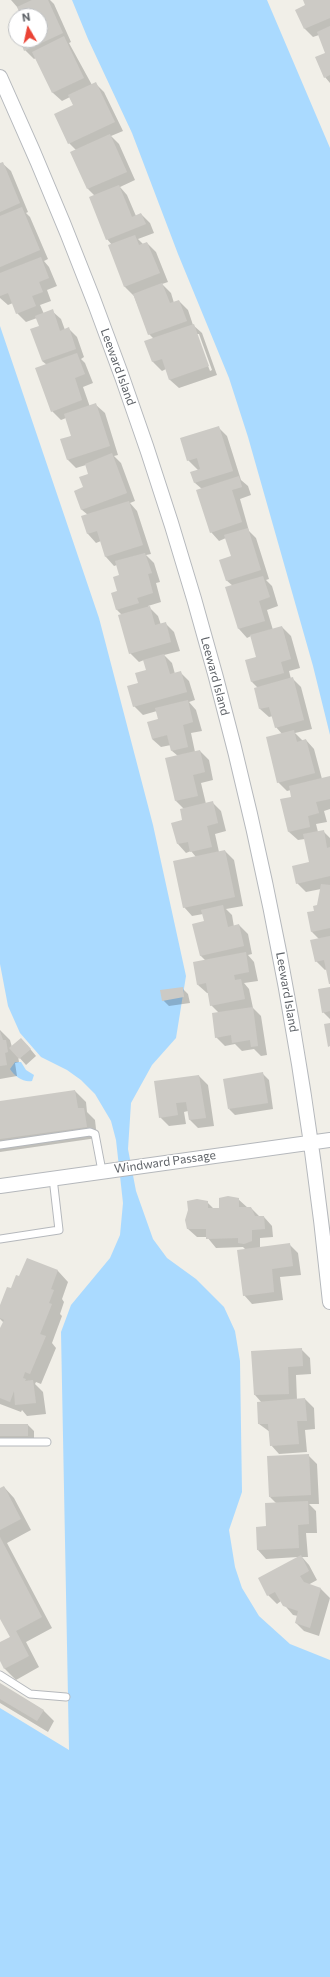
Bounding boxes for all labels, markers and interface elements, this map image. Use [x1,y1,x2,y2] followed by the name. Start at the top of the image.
[8,8,48,48] north arrow
[21,10,31,24] text: N
[97,327,139,407] street label: Leeward Island
[198,635,232,717] street label: Leeward Island
[273,951,301,1033] street label: Leeward Island
[113,1148,217,1176] street label: Windward Passage

